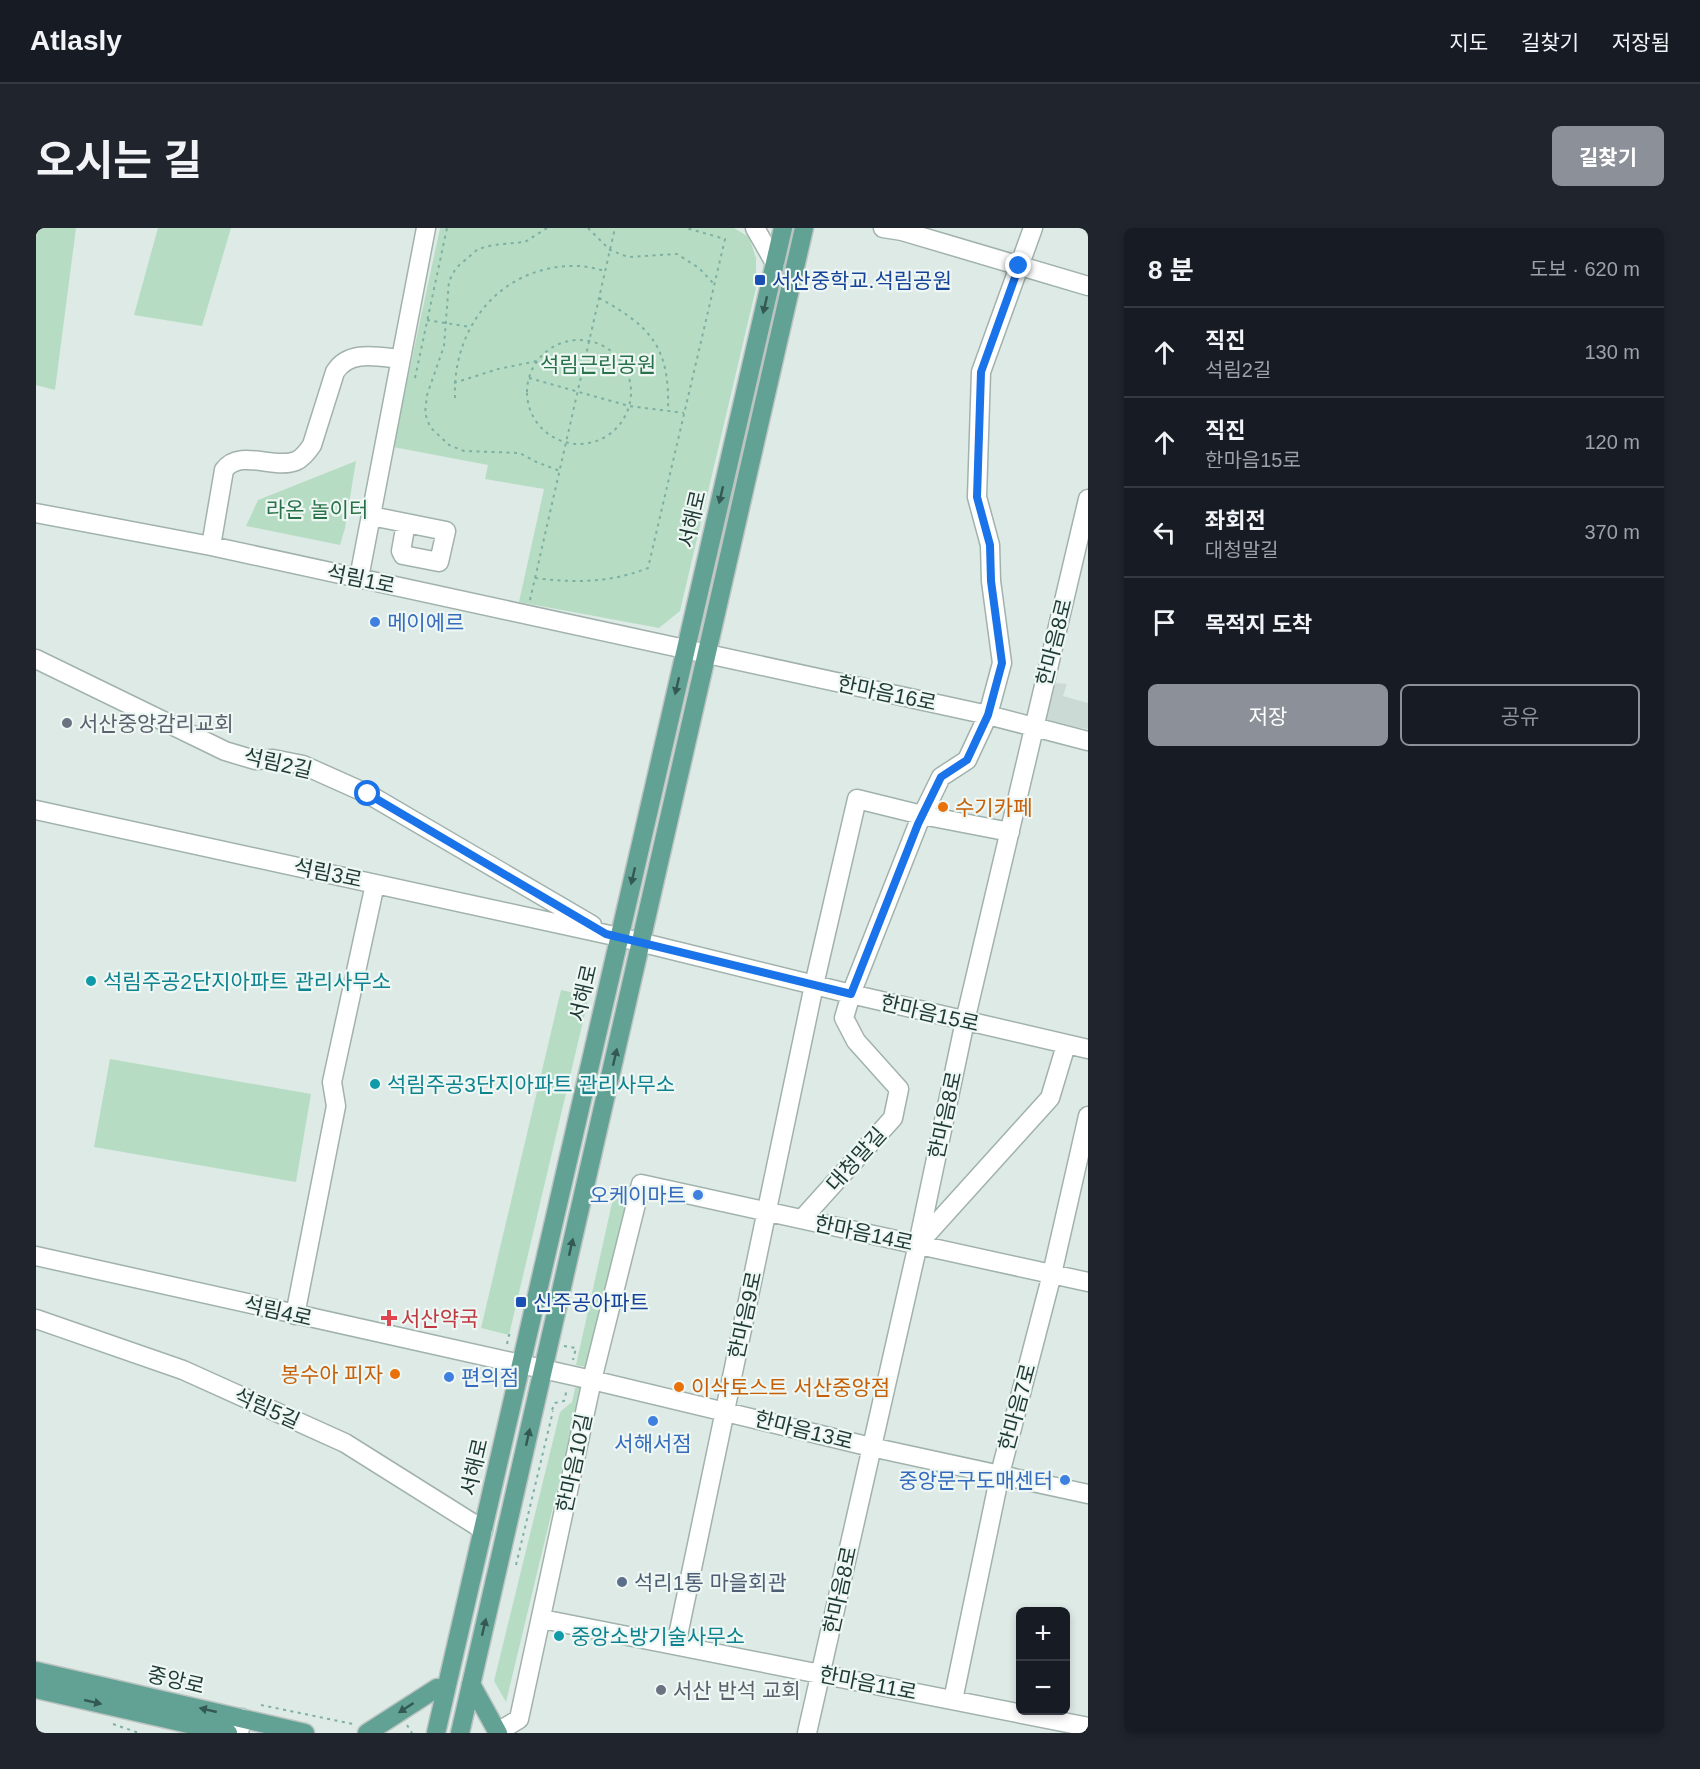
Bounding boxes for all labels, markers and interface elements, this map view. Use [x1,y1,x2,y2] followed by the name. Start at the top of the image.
[30,25,122,56] text: Atlasly
[1449,31,1488,54] text: 지도
[1521,31,1579,54] text: 길찾기
[1612,31,1670,54] text: 저장됨
[1552,126,1664,186] button: 길찾기
[36,137,202,184] text: 오시는 길
[1005,252,1031,278] route end
[1148,255,1194,285] text: 8 분
[1530,258,1640,280] text: 도보 · 620 m
[772,269,952,292] place label: 서산중학교.석림공원
[753,273,767,287] marker: 서산중학교.석림공원
[759,296,769,315] one-way arrow
[1205,328,1245,353] text: 직진
[1148,336,1181,369] icon: ahead
[1584,341,1640,363] text: 130 m
[540,353,656,376] park label: 석림근린공원
[1205,359,1271,381] text: 석림2길
[1205,418,1245,443] text: 직진
[1148,426,1181,459] icon: ahead
[1584,431,1640,453] text: 120 m
[1205,449,1301,471] text: 한마음15로
[716,486,725,505] one-way arrow
[674,488,710,550] street label: 서해로
[266,498,368,521] park label: 라온 놀이터
[1205,508,1266,533] text: 좌회전
[1148,516,1181,549] icon: left
[1584,521,1640,543] text: 370 m
[1205,539,1279,561] text: 대청말길
[325,561,397,597] street label: 석림1로
[1032,596,1076,688] street label: 한마음8로
[1148,606,1181,639] icon: arrive
[387,611,464,634] place label: 메이에르
[1205,612,1312,637] text: 목적지 도착
[368,615,382,629] marker: 메이에르
[835,671,939,715] street label: 한마음16로
[672,676,682,695] one-way arrow
[1148,684,1388,746] button: 저장
[1400,684,1640,746] button: 공유
[79,712,234,735] place label: 서산중앙감리교회
[60,716,74,730] marker: 서산중앙감리교회
[241,744,315,782] street label: 석림2길
[354,780,380,806] route start
[955,796,1032,819] place label: 수기카페
[936,800,950,814] marker: 수기카페
[292,855,364,891] street label: 석림3로
[628,866,638,885] one-way arrow
[565,962,601,1024] street label: 서해로
[103,970,391,993] place label: 석림주공2단지아파트 관리사무소
[84,974,98,988] marker: 석림주공2단지아파트 관리사무소
[878,990,982,1036] street label: 한마음15로
[610,1047,620,1066] one-way arrow
[925,1069,965,1161] street label: 한마음8로
[387,1073,675,1096] place label: 석림주공3단지아파트 관리사무소
[368,1077,382,1091] marker: 석림주공3단지아파트 관리사무소
[822,1123,890,1195] street label: 대청말길
[589,1184,686,1207] place label: 오케이마트
[691,1188,705,1202] marker: 오케이마트
[812,1211,916,1255] street label: 한마음14로
[567,1237,576,1256] one-way arrow
[725,1269,765,1361] street label: 한마음9로
[533,1291,649,1314] place label: 신주공아파트
[241,1292,315,1330] street label: 석림4로
[514,1295,528,1309] marker: 신주공아파트
[401,1307,478,1330] place label: 서산약국
[382,1311,396,1325] marker: 서산약국
[994,1361,1040,1453] street label: 한마음7로
[281,1363,383,1386] place label: 봉수아 피자
[461,1366,519,1389] place label: 편의점
[388,1367,402,1381] marker: 봉수아 피자
[442,1370,456,1384] marker: 편의점
[691,1376,890,1399] place label: 이삭토스트 서산중앙점
[672,1380,686,1394] marker: 이삭토스트 서산중앙점
[231,1383,303,1433] street label: 석림5길
[752,1407,856,1453] street label: 한마음13로
[552,1411,596,1515] street label: 한마음10길
[646,1414,660,1428] marker: 서해서점
[523,1427,533,1446] one-way arrow
[614,1432,692,1455] place label: 서해서점
[456,1436,492,1498] street label: 서해로
[898,1469,1053,1492] place label: 중앙문구도매센터
[1058,1473,1072,1487] marker: 중앙문구도매센터
[820,1544,860,1636] street label: 한마음8로
[634,1571,787,1594] place label: 석리1통 마을회관
[615,1575,629,1589] marker: 석리1통 마을회관
[1016,1607,1070,1715] map controls
[1016,1607,1070,1661] button: +
[480,1618,490,1636] one-way arrow
[571,1625,745,1648] place label: 중앙소방기술사무소
[552,1629,566,1643] marker: 중앙소방기술사무소
[1016,1661,1070,1715] button: −
[145,1662,207,1698] street label: 중앙로
[817,1662,919,1704] street label: 한마음11로
[673,1679,801,1702] place label: 서산 반석 교회
[654,1683,668,1697] marker: 서산 반석 교회
[84,1698,102,1708] one-way arrow
[398,1702,414,1713] one-way arrow
[198,1705,217,1715] one-way arrow

